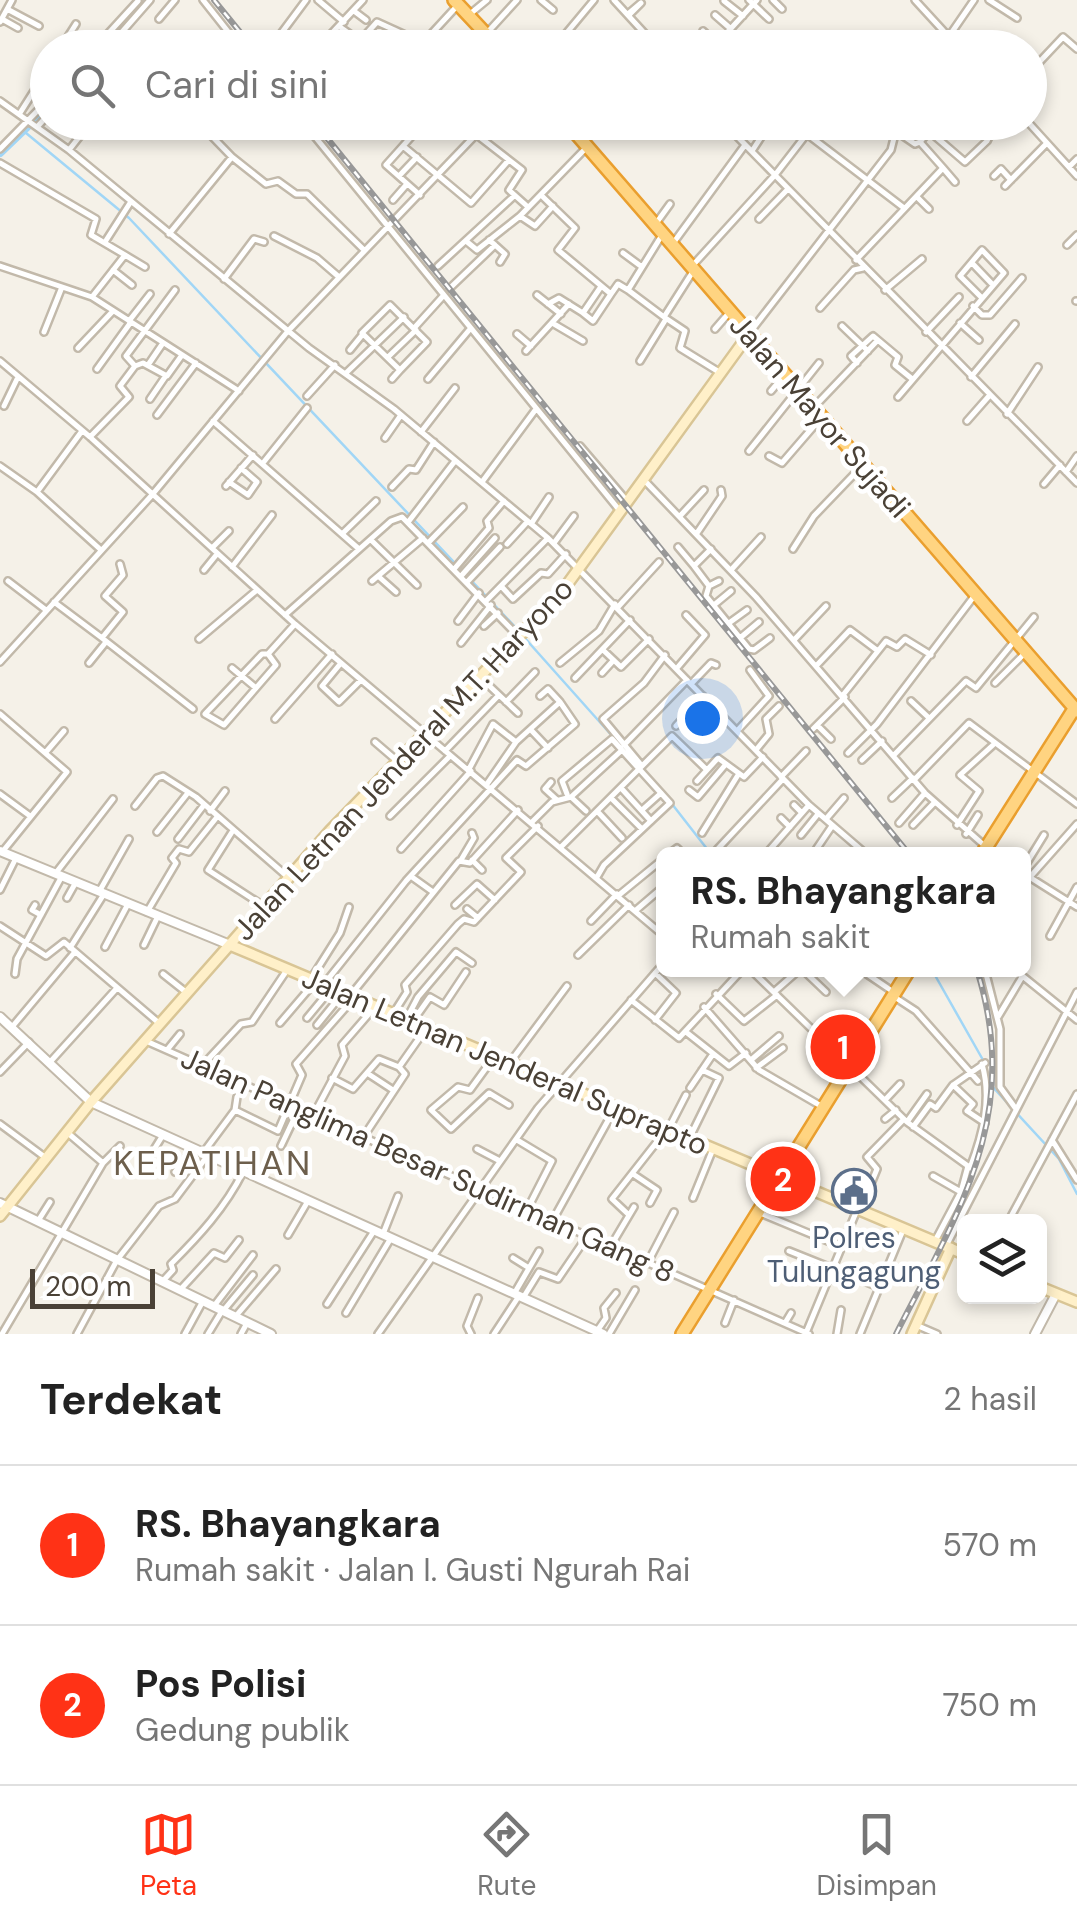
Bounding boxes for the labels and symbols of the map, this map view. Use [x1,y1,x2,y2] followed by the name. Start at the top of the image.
[721,306,919,526] street label: Jalan Mayor Sujadi
[224,569,582,949] street label: Jalan Letnan Jenderal M.T. Haryono
[677,693,728,744] your location
[296,958,714,1164] street label: Jalan Letnan Jenderal Suprapto
[810,1010,876,1084] pin: 1
[175,1038,681,1292] street label: Jalan Panglima Besar Sudirman Gang 8
[113,1140,313,1186] district label: KEPATIHAN
[750,1142,816,1216] pin: 2
[831,1168,877,1214] public building icon: Polres Tulungagung
[767,1218,941,1291] place label: Polres Tulungagung
[30,1264,155,1308] scale bar

